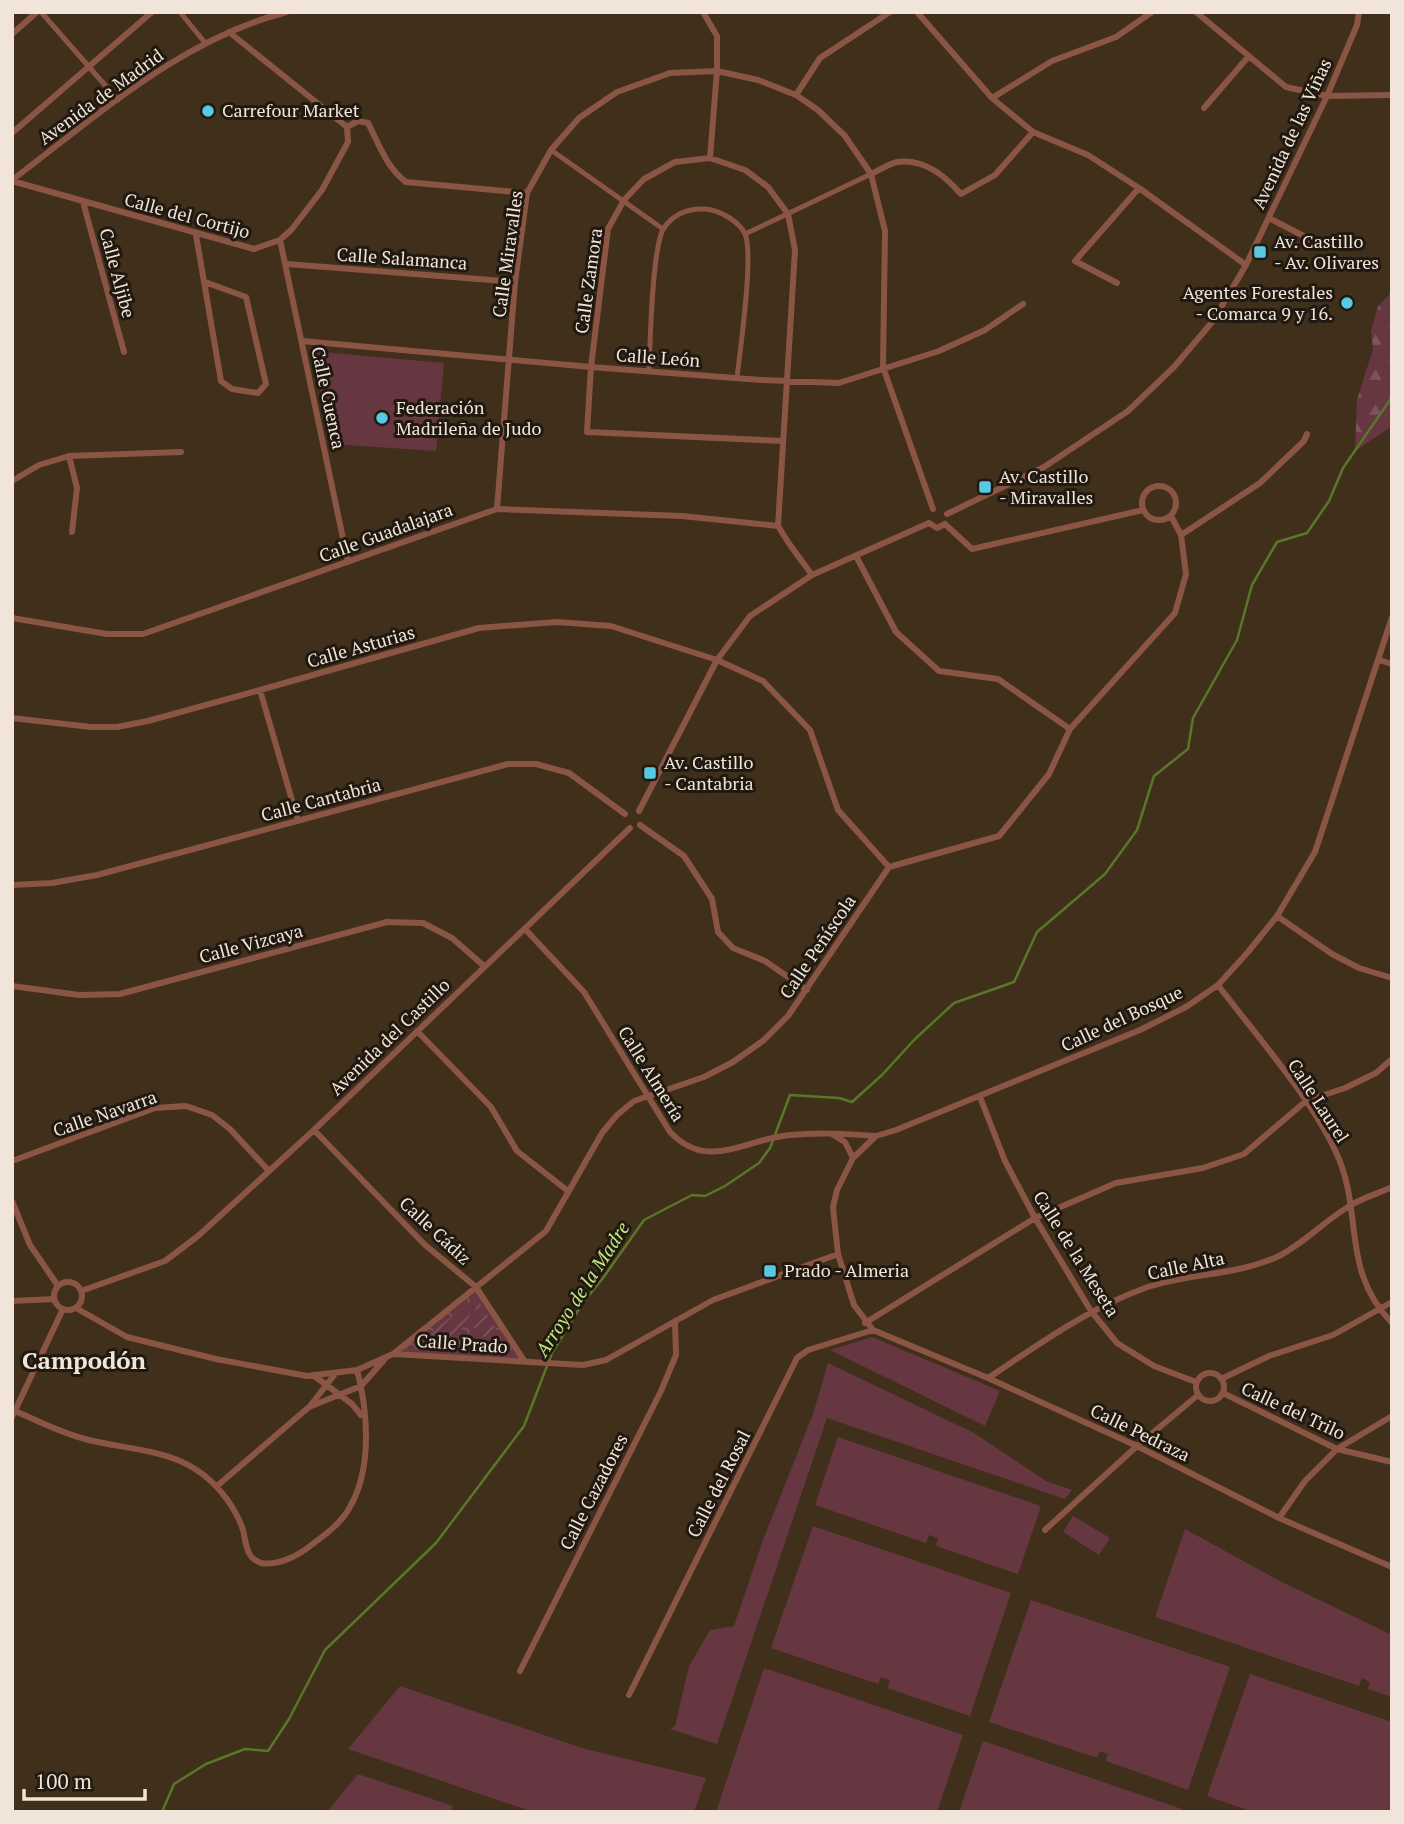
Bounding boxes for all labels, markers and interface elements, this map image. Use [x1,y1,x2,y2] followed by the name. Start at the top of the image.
[33,43,168,150] street label: Avenida de Madrid
[1246,55,1336,213] street label: Avenida de las Viñas
[222,98,360,122] place label: Carrefour Market
[200,103,216,119] marker: Carrefour Market
[122,187,253,243] street label: Calle del Cortijo
[486,189,528,319] street label: Calle Miravalles
[94,225,141,320] street label: Calle Aljibe
[569,226,607,335] street label: Calle Zamora
[1274,229,1379,274] place label: Av. Castillo - Av. Olivares
[336,241,468,275] street label: Calle Salamanca
[1252,244,1268,260] marker: Av. Castillo - Av. Olivares
[1183,280,1333,325] place label: Agentes Forestales - Comarca 9 y 16.
[1339,295,1355,311] marker: Agentes Forestales - Comarca 9 y 16.
[615,342,701,372] street label: Calle León
[306,344,352,451] street label: Calle Cuenca
[396,395,542,440] place label: Federación Madrileña de Judo
[374,410,390,426] marker: Federación Madrileña de Judo
[999,464,1093,509] place label: Av. Castillo - Miravalles
[977,479,993,495] marker: Av. Castillo - Miravalles
[315,497,456,567] street label: Calle Guadalajara
[304,619,417,673] street label: Calle Asturias
[664,750,754,795] place label: Av. Castillo - Cantabria
[642,765,658,781] marker: Av. Castillo - Cantabria
[258,771,383,827] street label: Calle Cantabria
[773,890,861,1003] street label: Calle Peñíscola
[196,918,305,968] street label: Calle Vizcaya
[324,973,455,1100] street label: Avenida del Castillo
[1057,979,1186,1057] street label: Calle del Bosque
[613,1021,691,1126] street label: Calle Almería
[1283,1054,1355,1147] street label: Calle Laurel
[50,1084,160,1142] street label: Calle Navarra
[1028,1186,1125,1321] street label: Calle de la Meseta
[395,1191,477,1270] street label: Calle Cádiz
[528,1216,635,1362] water label: Arroyo de la Madre
[1145,1245,1226,1285] street label: Calle Alta
[784,1258,909,1282] place label: Prado - Almeria
[762,1263,778,1279] marker: Prado - Almeria
[416,1328,509,1358] street label: Calle Prado
[22,1344,147,1376] district label: Campodón
[1238,1376,1349,1445] street label: Calle del Trilo
[1087,1398,1194,1467] street label: Calle Pedraza
[681,1426,755,1541] street label: Calle del Rosal
[554,1429,633,1554] street label: Calle Cazadores
[24,1758,145,1802] scale bar
[35,1767,92,1795] text: 100 m

